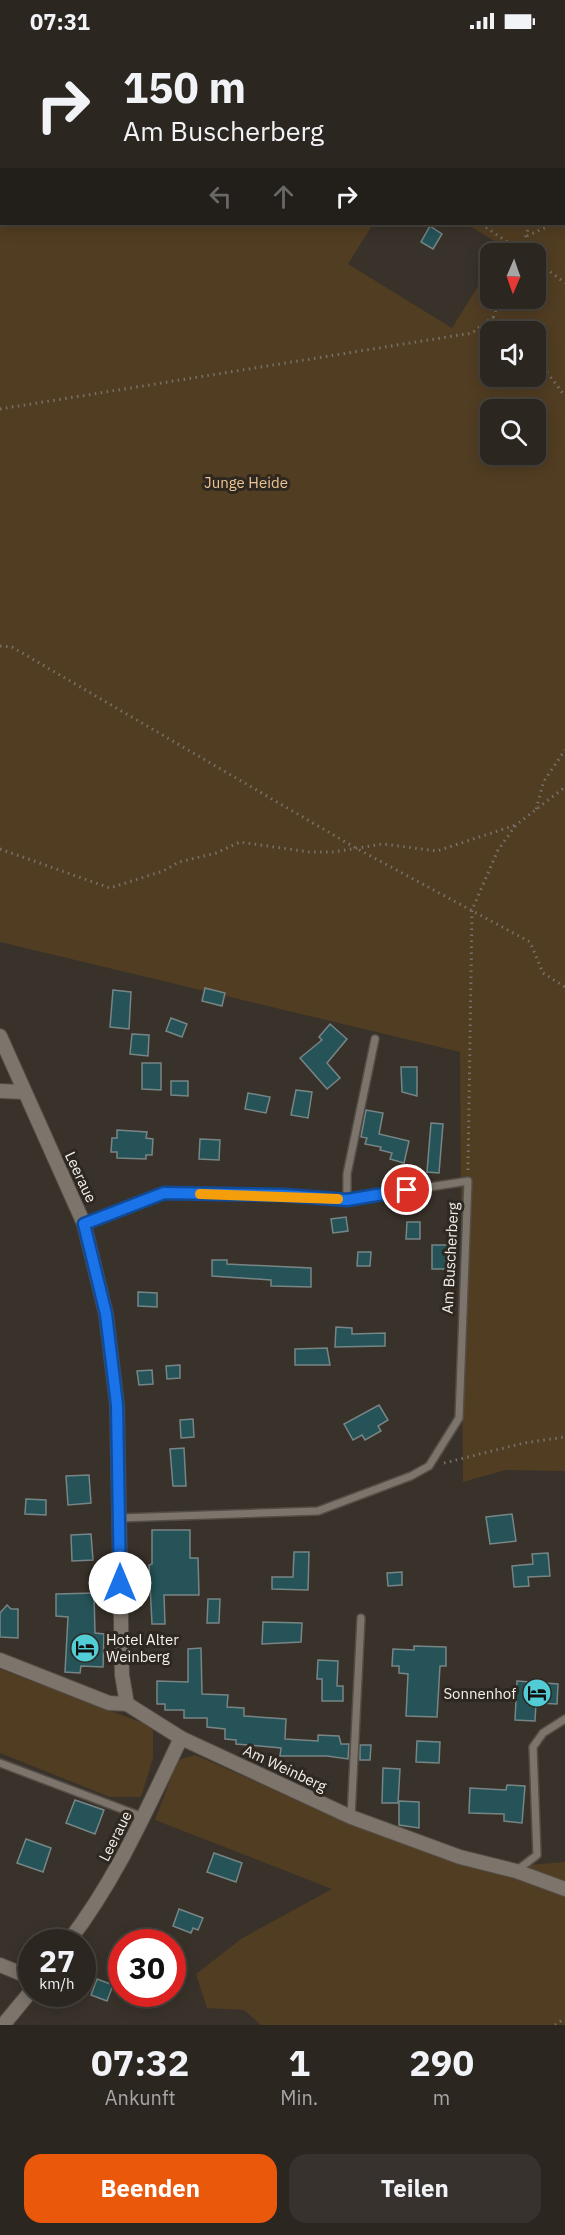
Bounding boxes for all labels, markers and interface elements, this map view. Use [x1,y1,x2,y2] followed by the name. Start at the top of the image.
[30,7,90,36] text: 07:31
[123,60,246,115] text: 150 m
[24,66,102,144] icon: right
[123,113,324,148] text: Am Buscherberg
[204,180,237,213] icon: left
[267,180,300,213] icon: ahead
[330,180,363,213] icon: right
[480,243,546,309] north arrow
[480,243,546,465] map controls
[480,321,546,387] button: sound
[480,399,546,465] button: search
[204,473,288,492] park label: Junge Heide
[61,1148,101,1206] street label: Leeraue
[381,1164,432,1215] pin
[390,1173,423,1206] icon: arrive
[438,1202,462,1314] street label: Am Buscherberg
[88,1551,152,1615] position arrow
[106,1630,179,1666] place label: Hotel Alter Weinberg
[69,1632,101,1664] hotel icon: Hotel Alter Weinberg
[521,1677,553,1709] hotel icon: Sonnenhof
[443,1684,516,1703] place label: Sonnenhof
[240,1740,330,1796] street label: Am Weinberg
[94,1808,136,1864] street label: Leeraue
[108,1929,186,2007] speed limit sign: 30
[39,1941,75,1980] text: 27
[39,1974,75,1993] text: km/h
[91,2039,189,2086] text: 07:32
[288,2039,310,2086] text: 1
[409,2039,474,2086] text: 290
[105,2084,175,2111] text: Ankunft
[280,2084,318,2111] text: Min.
[433,2084,450,2111] text: m
[24,2154,277,2223] button: Beenden
[289,2154,541,2223] button: Teilen

